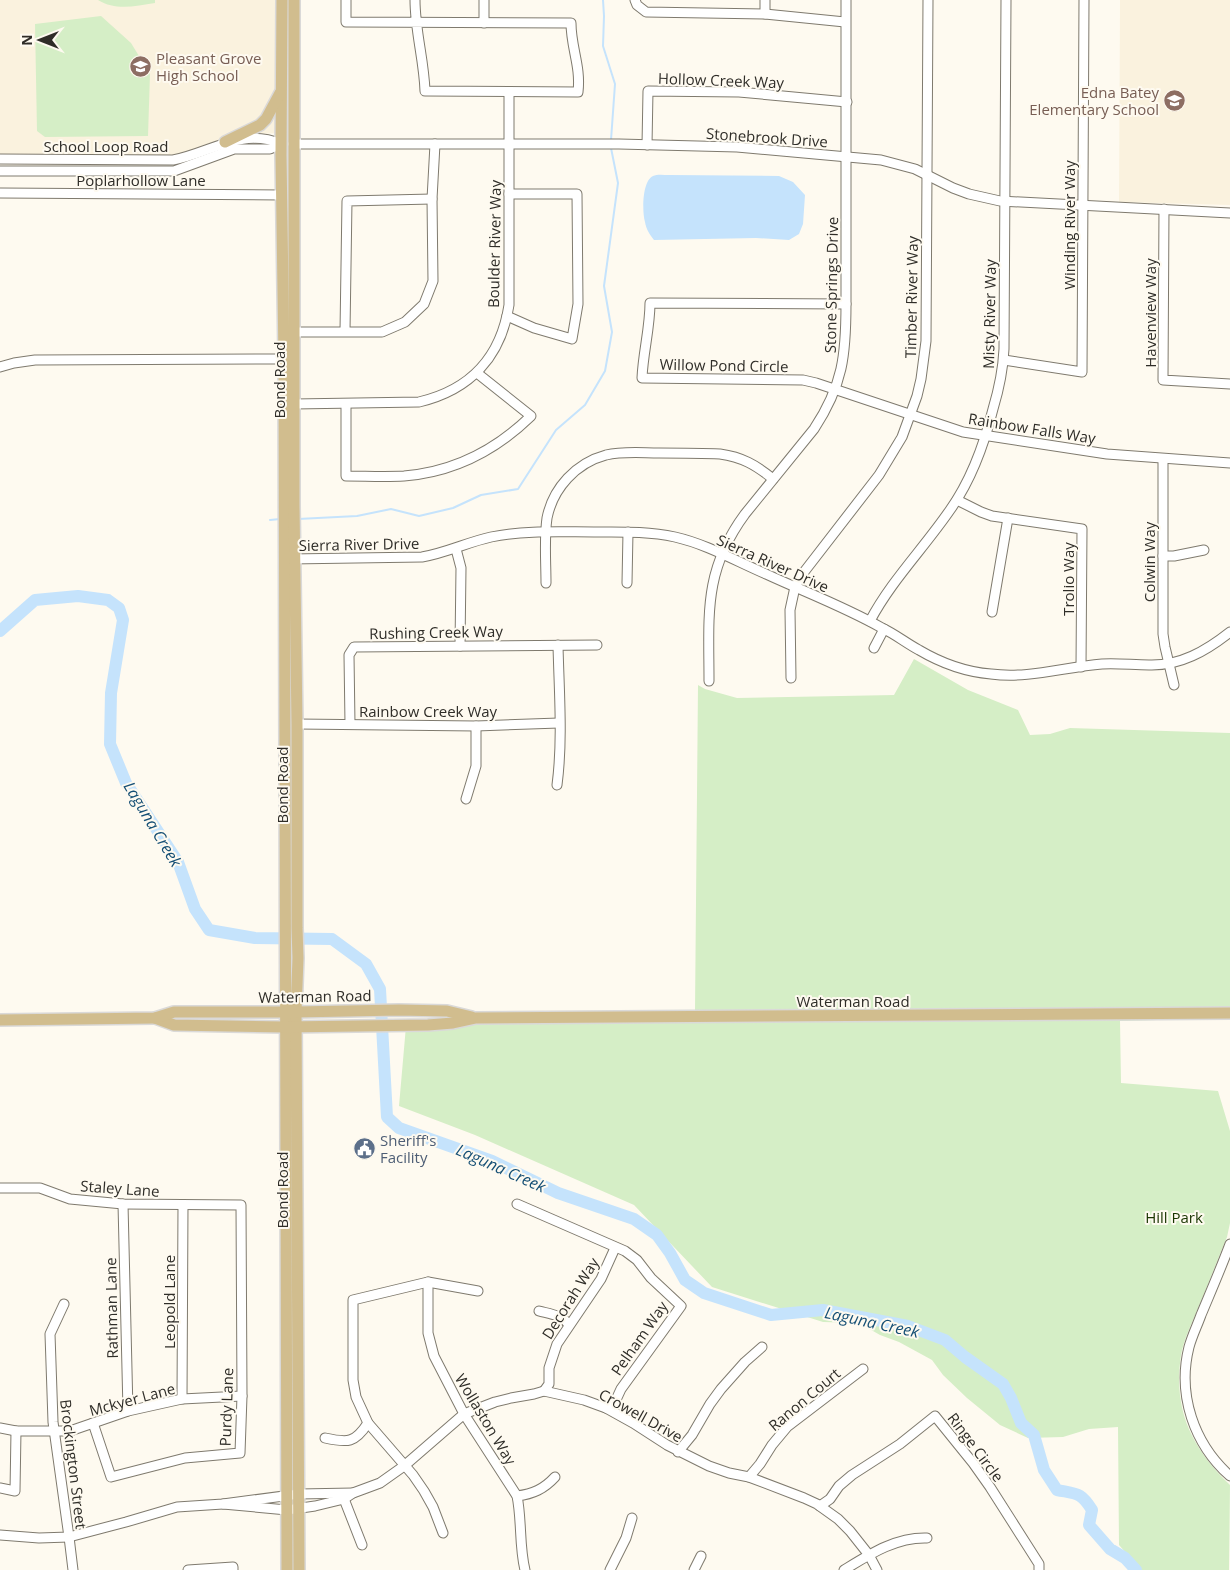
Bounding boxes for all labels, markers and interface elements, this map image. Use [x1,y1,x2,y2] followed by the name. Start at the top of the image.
[15,15,65,65] north arrow
[17,34,36,46] text: N
[156,48,261,85] place label: Pleasant Grove High School
[128,55,152,79] school or university icon: Pleasant Grove High School
[658,68,785,92] street label: Hollow Creek Way
[1029,82,1159,119] place label: Edna Batey Elementary School
[1163,89,1187,113] school or university icon: Edna Batey Elementary School
[705,123,829,151] street label: Stonebrook Drive
[43,136,169,156] street label: School Loop Road
[1059,160,1079,290] street label: Winding River Way
[76,170,206,190] street label: Poplarhollow Lane
[483,179,505,308] street label: Boulder River Way
[820,217,842,353] street label: Stone Springs Drive
[900,235,922,358] street label: Timber River Way
[978,258,1000,369] street label: Misty River Way
[1140,258,1160,368] street label: Havenview Way
[269,342,289,418] street label: Bond Road
[659,354,789,376] street label: Willow Pond Circle
[967,408,1098,448] street label: Rainbow Falls Way
[1139,521,1159,602] street label: Colwin Way
[714,529,832,597] street label: Sierra River Drive
[299,533,419,555] street label: Sierra River Drive
[1058,542,1078,616] street label: Trolio Way
[369,621,504,643] street label: Rushing Creek Way
[359,701,498,721] street label: Rainbow Creek Way
[272,747,292,823] street label: Bond Road
[119,777,188,872] water label: Laguna Creek
[258,985,372,1007] street label: Waterman Road
[796,991,910,1011] street label: Waterman Road
[380,1130,436,1167] place label: Sheriff's Facility
[352,1137,376,1161] public building icon: Sheriff's Facility
[453,1138,550,1198] water label: Laguna Creek
[272,1152,292,1228] street label: Bond Road
[80,1175,160,1201] street label: Staley Lane
[1145,1207,1203,1227] park label: Hill Park
[537,1253,603,1343] street label: Decorah Way
[159,1255,179,1349] street label: Leopold Lane
[100,1257,122,1359] street label: Rathman Lane
[606,1297,672,1379] street label: Pelham Way
[823,1301,922,1343] water label: Laguna Creek
[764,1363,844,1435] street label: Ranon Court
[215,1367,237,1447] street label: Purdy Lane
[451,1370,521,1469] street label: Wollaston Way
[87,1378,177,1420] street label: Mckyer Lane
[596,1384,686,1446] street label: Crowell Drive
[56,1398,92,1530] street label: Brockington Street
[943,1408,1009,1486] street label: Ringe Circle

